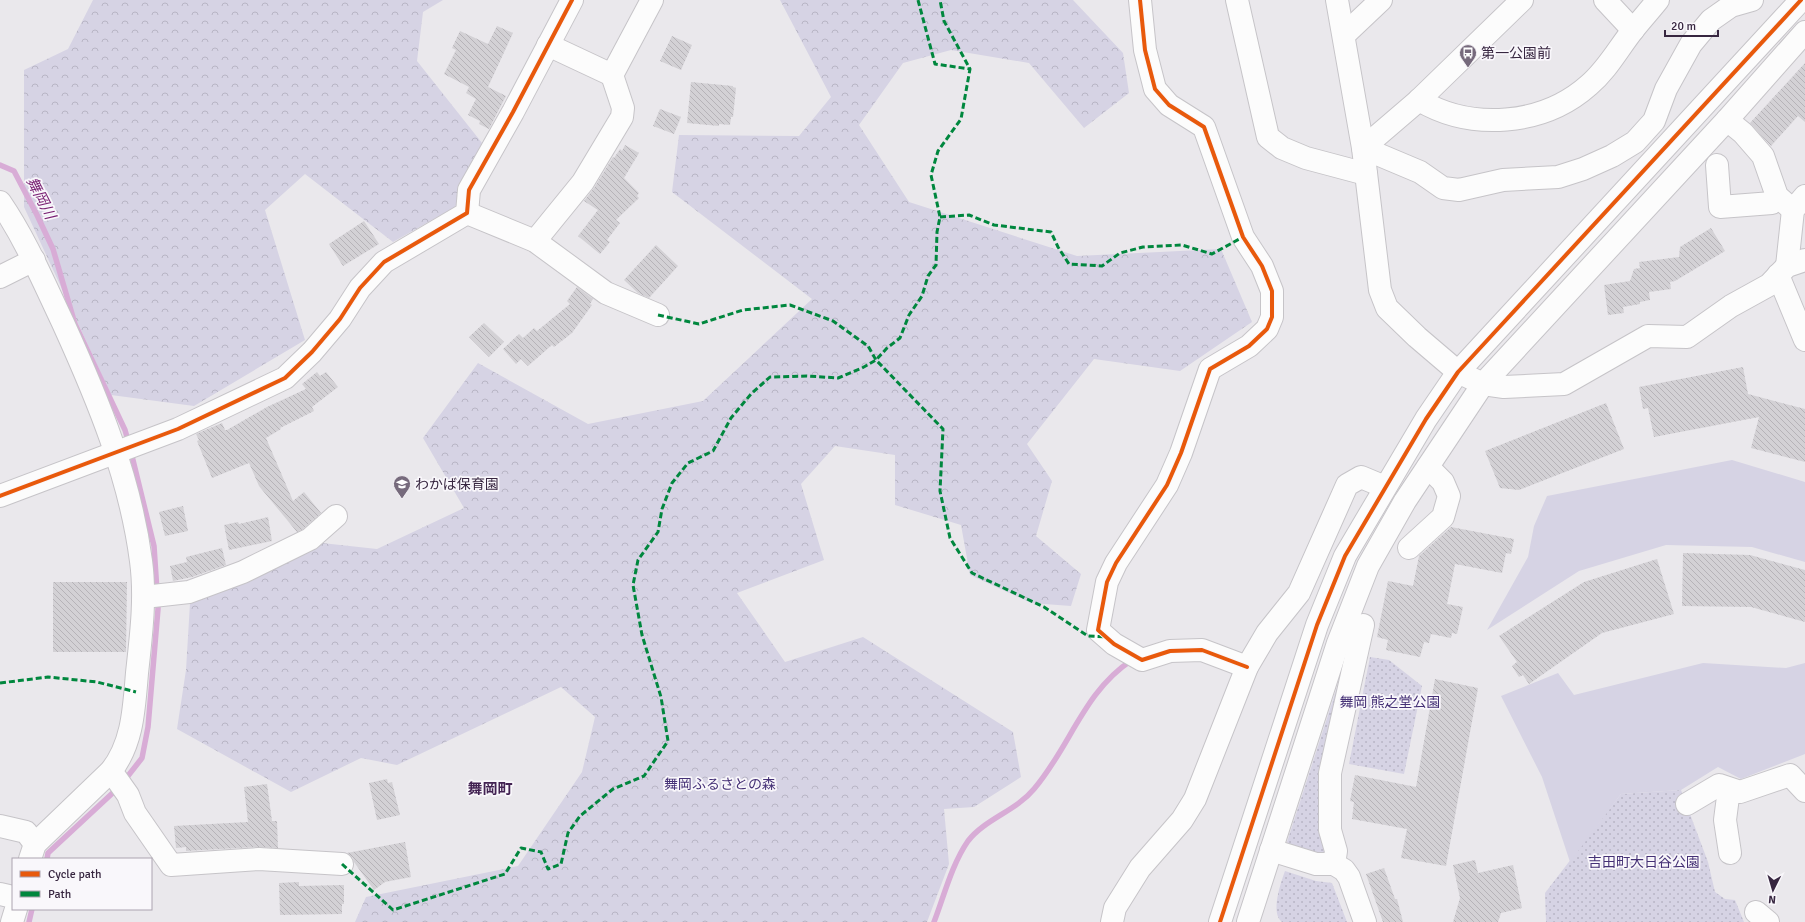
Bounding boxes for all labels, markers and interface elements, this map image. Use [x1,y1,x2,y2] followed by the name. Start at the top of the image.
[1665,12,1718,38] scale bar
[1671,19,1696,34] text: 20 m
[1458,43,1478,68] bus stop icon: 第一公園前
[1481,45,1551,62] place label: 第一公園前
[23,174,60,224] water label: 舞岡川
[392,474,412,499] school or university icon: わかば保育園
[415,476,499,493] place label: わかば保育園
[1339,694,1441,711] park label: 舞岡 熊之堂公園
[664,776,776,793] park label: 舞岡ふるさとの森
[467,780,513,798] district label: 舞岡町
[1588,854,1700,871] park label: 吉田町大日谷公園
[12,858,152,910] legend
[48,867,101,882] text: Cycle path
[1753,870,1793,910] north arrow
[48,887,71,902] text: Path
[1768,893,1777,906] text: N

